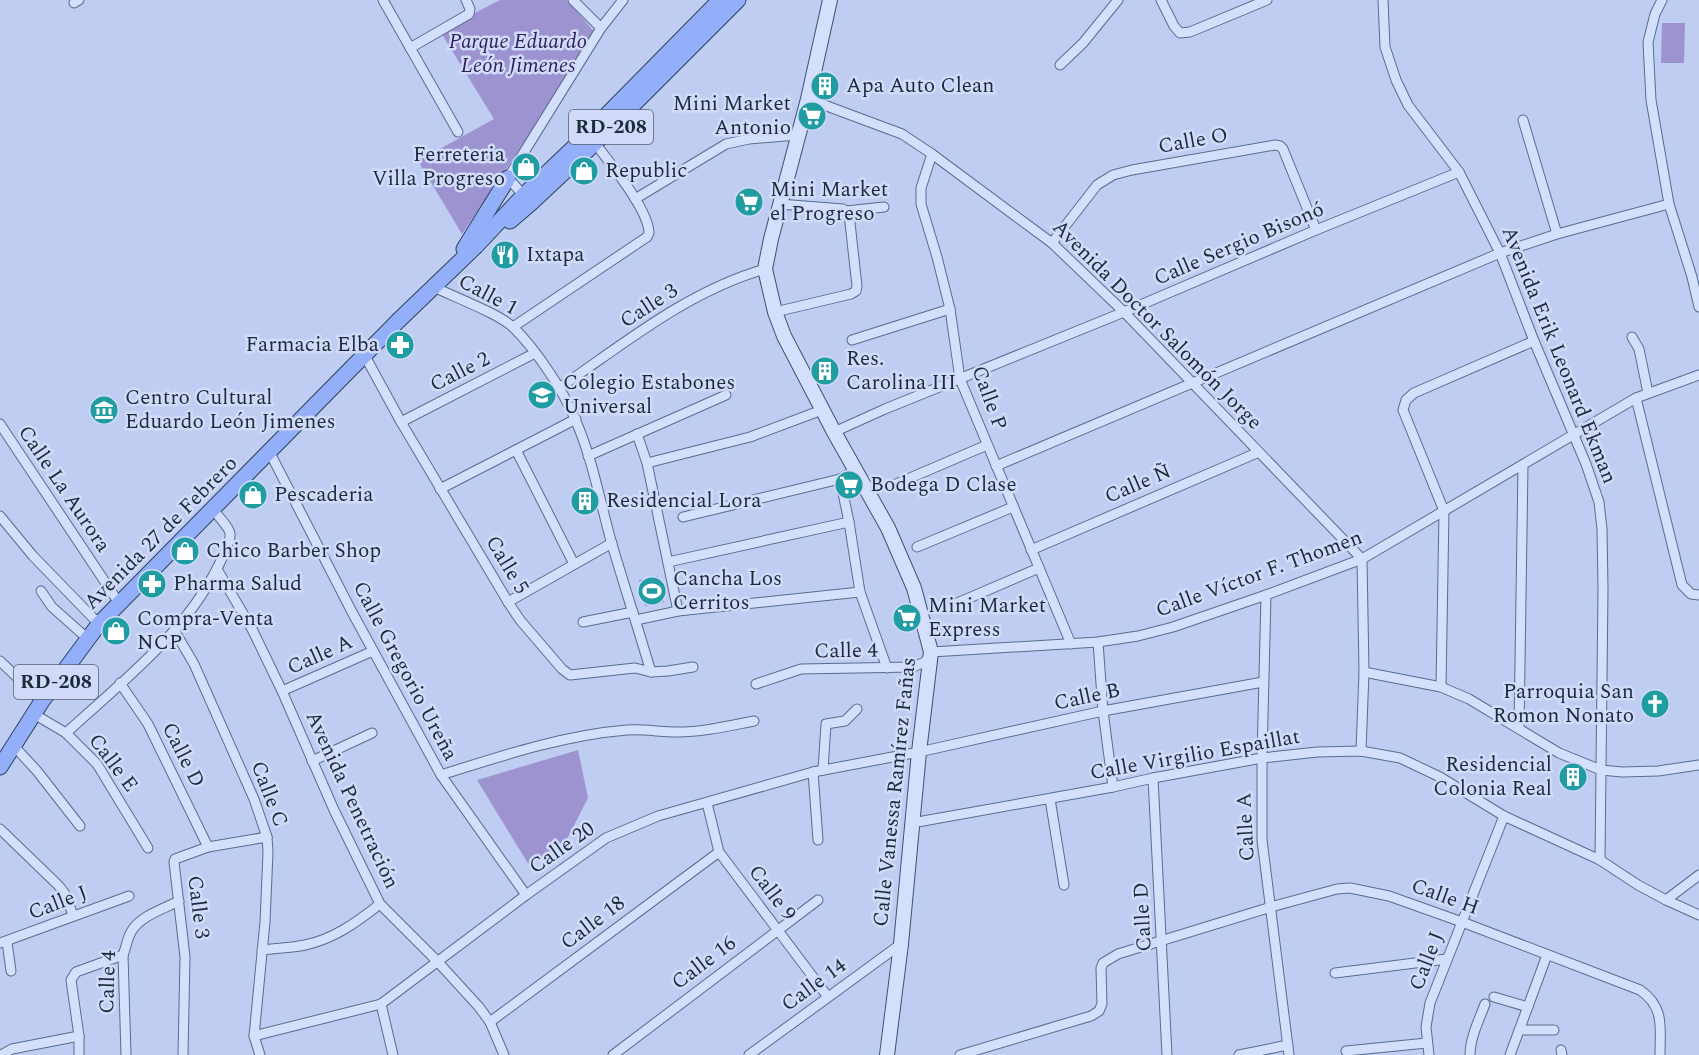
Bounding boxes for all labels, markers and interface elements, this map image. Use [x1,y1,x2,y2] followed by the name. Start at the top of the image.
[449,26,587,82] park label: Parque Eduardo León Jimenes
[809,70,841,102] building icon: Apa Auto Clean
[846,70,995,102] place label: Apa Auto Clean
[673,88,791,144] place label: Mini Market Antonio
[796,100,828,132] supermarket icon: Mini Market Antonio
[569,110,653,144] road number: RD-208
[1156,119,1230,163] street label: Calle O
[372,139,506,195] place label: Ferreteria Villa Progreso
[510,151,542,183] shop icon: Ferreteria Villa Progreso
[568,155,600,187] shop icon: Republic
[605,155,687,187] place label: Republic
[770,174,888,230] place label: Mini Market el Progreso
[733,186,765,218] supermarket icon: Mini Market el Progreso
[1149,194,1329,294] street label: Calle Sergio Bisonó
[1044,212,1270,438] street label: Avenida Doctor Salomón Jorge
[1493,222,1625,488] street label: Avenida Erik Leonard Ekman
[489,239,521,271] restaurant icon: Ixtapa
[526,239,585,271] place label: Ixtapa
[452,266,524,324] street label: Calle 1
[614,275,685,337] street label: Calle 3
[246,329,380,361] place label: Farmacia Elba
[384,329,416,361] pharmacy icon: Farmacia Elba
[424,343,496,401] street label: Calle 2
[846,343,956,399] place label: Res. Carolina III
[809,355,841,387] building icon: Res. Carolina III
[963,361,1015,435] street label: Calle P
[563,367,735,423] place label: Colegio Estabones Universal
[526,379,558,411] school or university icon: Colegio Estabones Universal
[125,382,336,438] place label: Centro Cultural Eduardo León Jimenes
[88,394,120,426] museum icon: Centro Cultural Eduardo León Jimenes
[9,419,119,560] street label: Calle La Aurora
[77,449,245,617] street label: Avenida 27 de Febrero
[1100,456,1176,512] street label: Calle Ñ
[833,469,865,501] supermarket icon: Bodega D Clase
[870,469,1017,501] place label: Bodega D Clase
[237,479,269,511] shop icon: Pescaderia
[274,479,374,511] place label: Pescaderia
[569,485,601,517] building icon: Residencial Lora
[606,485,762,517] place label: Residencial Lora
[1151,522,1367,626] street label: Calle Víctor F. Thomen
[477,529,537,601] street label: Calle 5
[169,535,201,567] shop icon: Chico Barber Shop
[206,535,381,567] place label: Chico Barber Shop
[673,563,782,619] place label: Cancha Los Cerritos
[136,568,168,600] pharmacy icon: Pharma Salud
[173,568,302,600] place label: Pharma Salud
[344,575,466,767] street label: Calle Gregorio Ureña
[636,575,668,607] sports icon: Cancha Los Cerritos
[928,590,1046,646] place label: Mini Market Express
[891,602,923,634] supermarket icon: Mini Market Express
[137,603,274,659] place label: Compra-Venta NCP
[100,615,132,647] shop icon: Compra-Venta NCP
[282,626,358,684] street label: Calle A
[814,634,879,668] street label: Calle 4
[865,656,925,928] street label: Calle Vanessa Ramírez Fañas
[14,665,98,699] road number: RD-208
[1051,674,1123,720] street label: Calle B
[1493,676,1634,732] place label: Parroquia San Romon Nonato
[1639,688,1671,720] church icon: Parroquia San Romon Nonato
[297,706,407,894] street label: Avenida Penetración
[153,717,213,793] street label: Calle D
[1088,721,1302,789] street label: Calle Virgilio Espaillat
[80,727,146,799] street label: Calle E
[1433,749,1552,805] place label: Residencial Colonia Real
[242,756,296,832] street label: Calle C
[1557,761,1589,793] building icon: Residencial Colonia Real
[1228,791,1264,862] street label: Calle A
[522,814,602,882] street label: Calle 20
[740,858,804,928] street label: Calle 9
[1407,870,1483,924] street label: Calle H
[178,873,218,941] street label: Calle 3
[24,877,92,929] street label: Calle J
[1125,881,1161,953] street label: Calle D
[554,888,632,958] street label: Calle 18
[1401,927,1453,995] street label: Calle J
[665,928,743,998] street label: Calle 16
[91,949,125,1014] street label: Calle 4
[775,950,854,1020] street label: Calle 14

